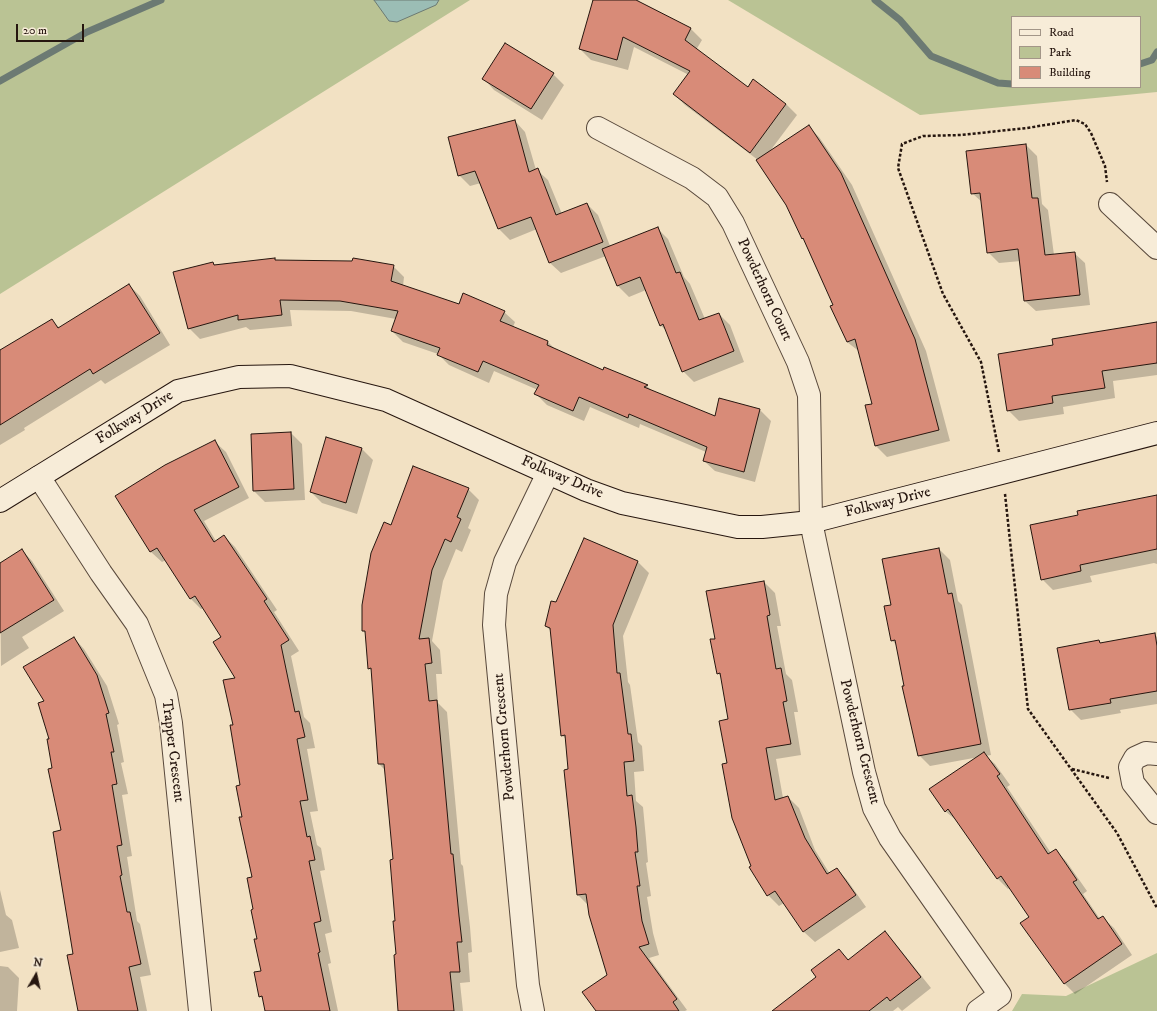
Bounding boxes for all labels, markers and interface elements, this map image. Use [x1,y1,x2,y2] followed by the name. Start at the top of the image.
[18,16,86,42] scale bar
[1011,16,1141,88] legend
[23,23,47,38] text: 20 m
[1049,25,1074,40] text: Road
[1049,45,1071,60] text: Park
[1049,65,1090,80] text: Building
[732,236,796,344] street label: Powderhorn Court
[93,387,177,449] street label: Folkway Drive
[518,453,606,503] street label: Folkway Drive
[843,484,933,522] street label: Folkway Drive
[490,672,520,802] street label: Powderhorn Crescent
[835,678,883,806] street label: Powderhorn Crescent
[157,698,187,804] street label: Trapper Crescent
[16,955,56,995] north arrow
[32,956,43,971] text: N

